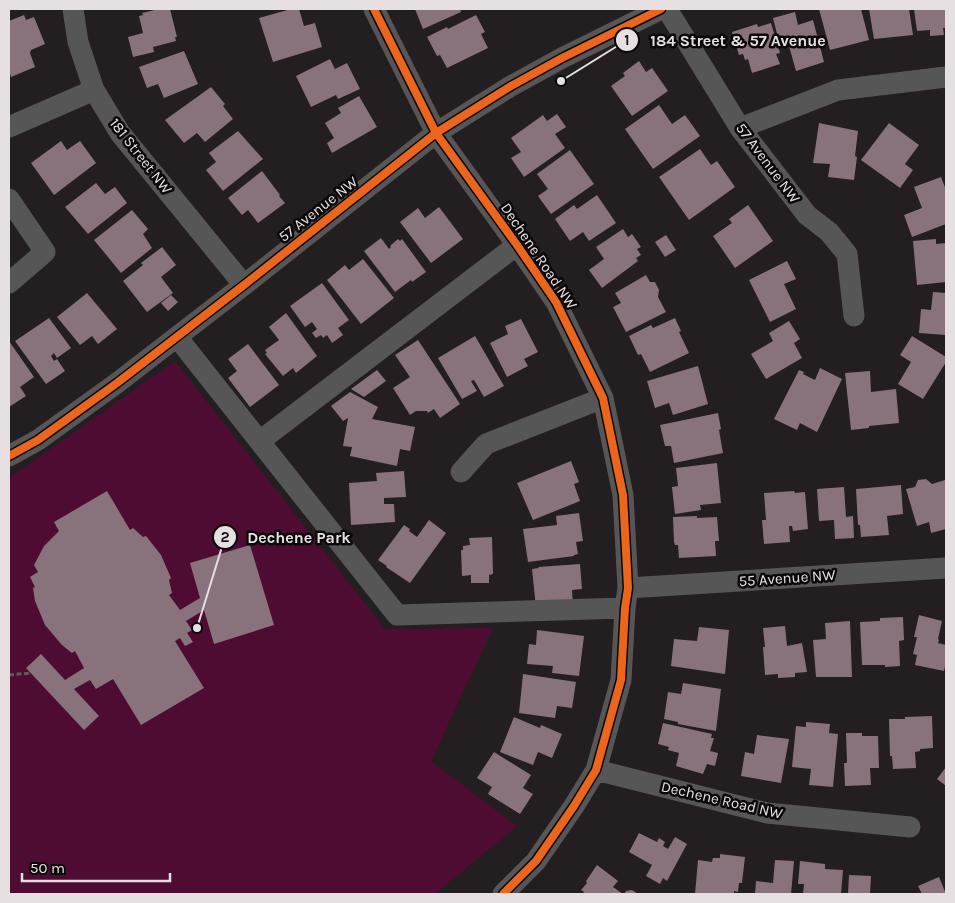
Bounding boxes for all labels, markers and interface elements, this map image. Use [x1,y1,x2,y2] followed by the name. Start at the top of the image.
[615,25,835,56] callout: 184 Street & 57 Avenue
[624,31,630,49] text: 1
[650,31,826,50] text: 184 Street & 57 Avenue
[106,115,176,198] street label: 181 Street NW
[732,119,804,207] street label: 57 Avenue NW
[275,172,362,246] street label: 57 Avenue NW
[497,199,582,313] street label: Dechene Road NW
[212,522,361,553] callout: Dechene Park
[220,528,230,546] text: 2
[247,528,351,547] text: Dechene Park
[738,566,837,590] street label: 55 Avenue NW
[659,777,785,823] street label: Dechene Road NW
[22,850,170,882] scale bar
[30,859,65,877] text: 50 m

